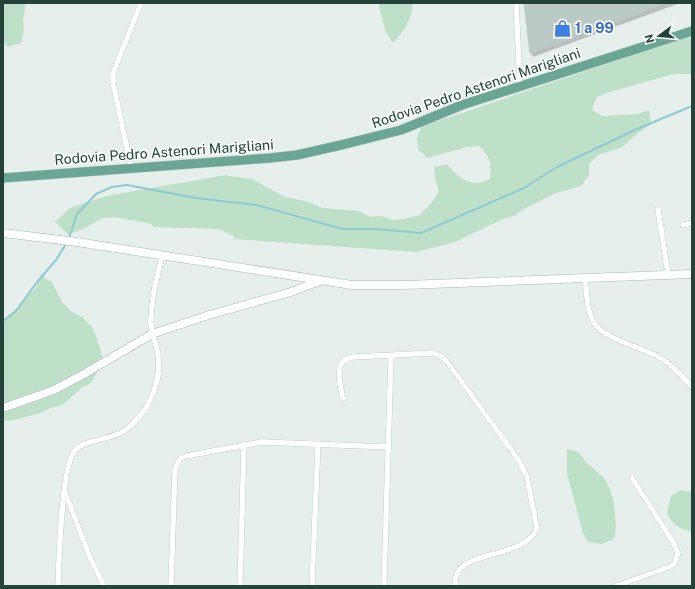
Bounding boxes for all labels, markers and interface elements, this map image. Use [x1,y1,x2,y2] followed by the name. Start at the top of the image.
[639,16,679,56] north arrow
[552,18,572,38] shop icon: 1 a 99
[575,20,614,36] place label: 1 a 99
[642,33,656,45] text: N
[370,45,582,131] street label: Rodovia Pedro Astenori Marigliani
[54,136,274,168] street label: Rodovia Pedro Astenori Marigliani

